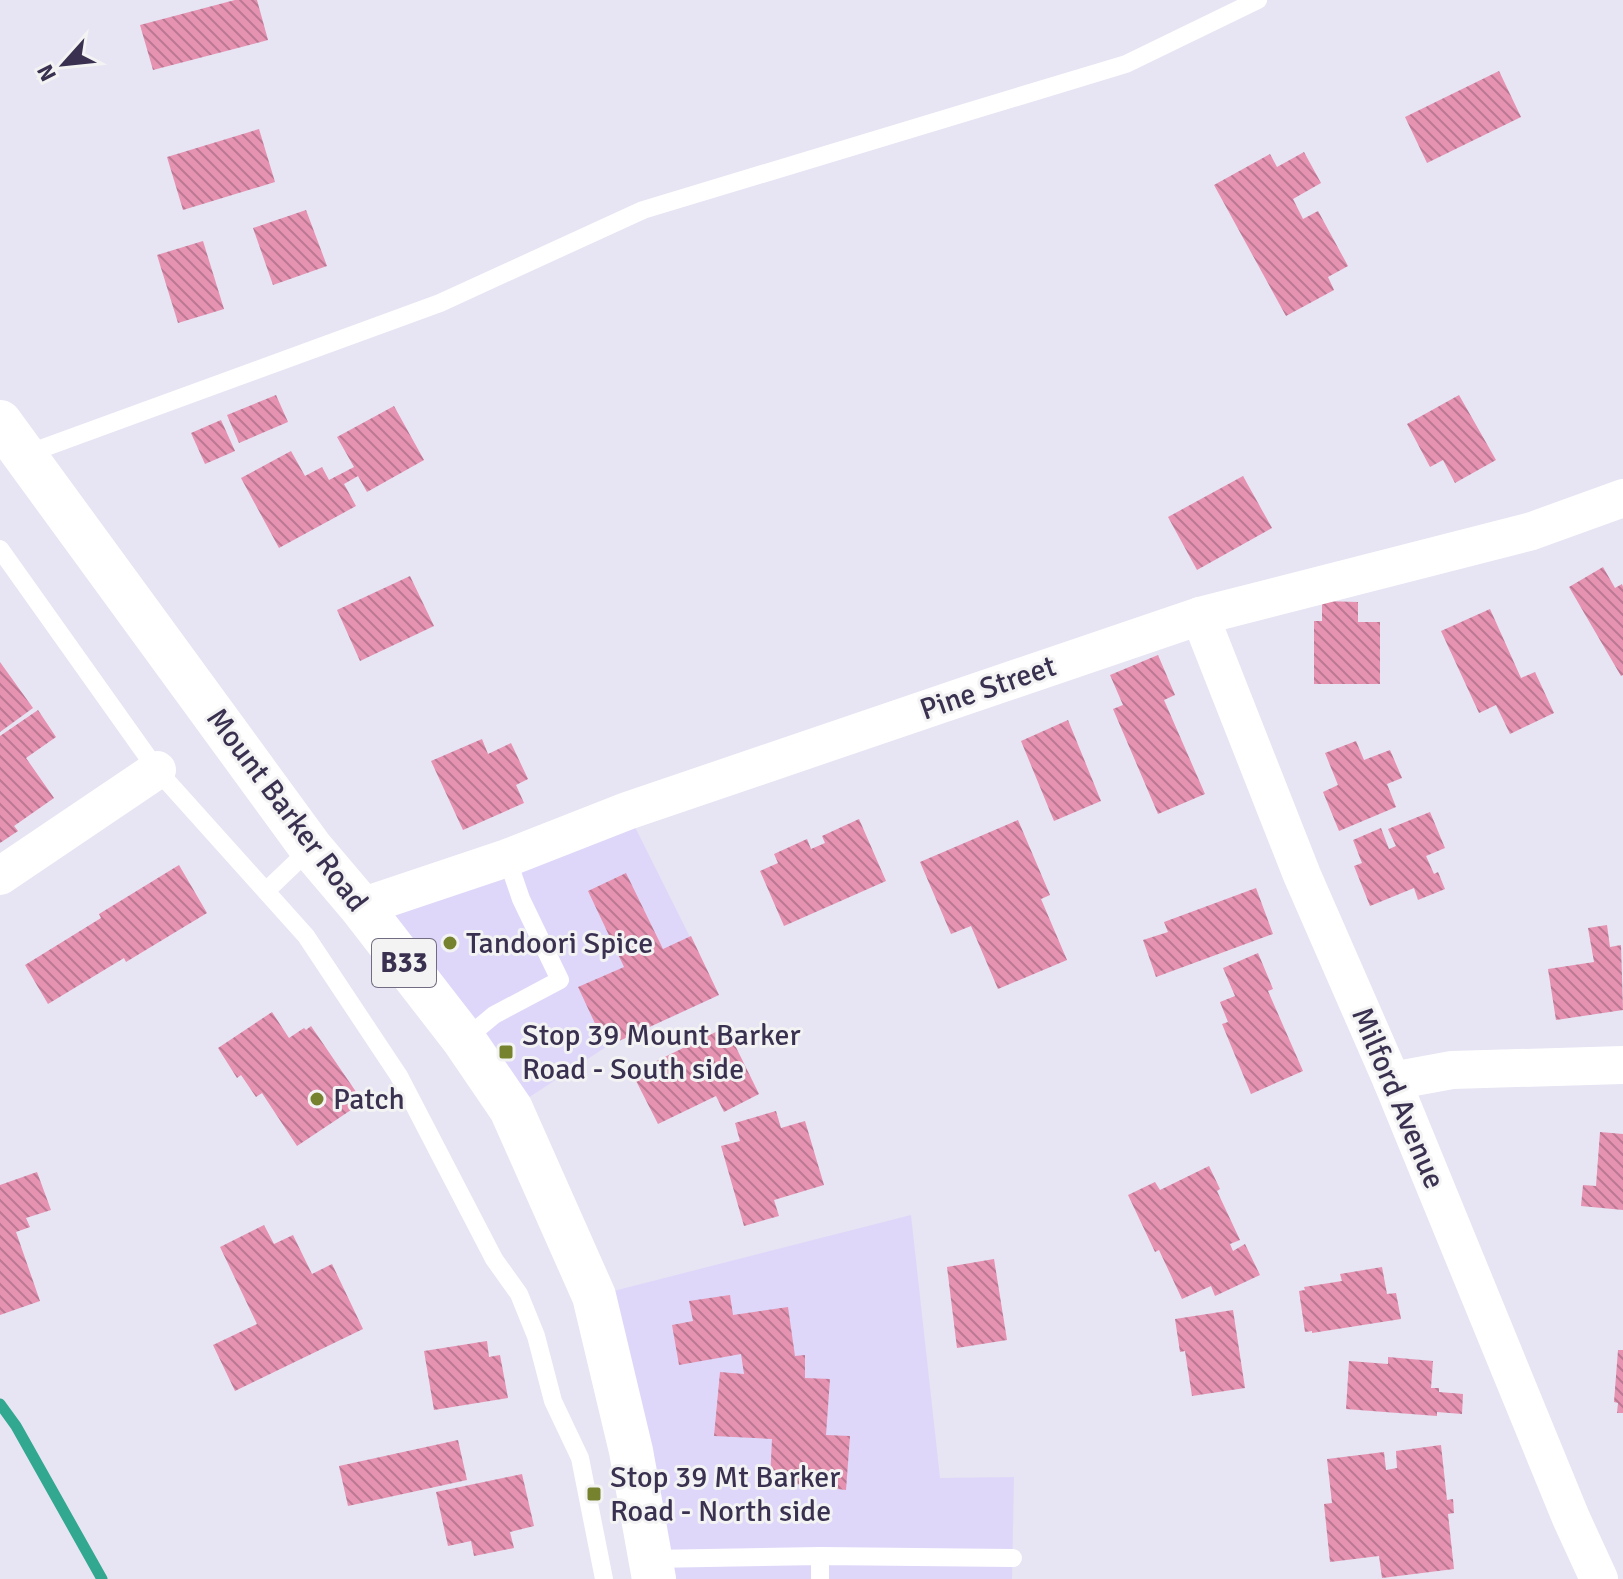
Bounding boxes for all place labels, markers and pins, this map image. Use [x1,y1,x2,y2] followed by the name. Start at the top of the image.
[466,925,653,962] place label: Tandoori Spice
[441,934,459,952] marker: Tandoori Spice
[522,1017,801,1088] place label: Stop 39 Mount Barker Road - South side
[497,1043,515,1061] marker: Stop 39 Mount Barker Road - South side
[333,1081,405,1118] place label: Patch
[308,1090,326,1108] marker: Patch
[610,1459,840,1530] place label: Stop 39 Mt Barker Road - North side
[585,1485,603,1503] marker: Stop 39 Mt Barker Road - North side

